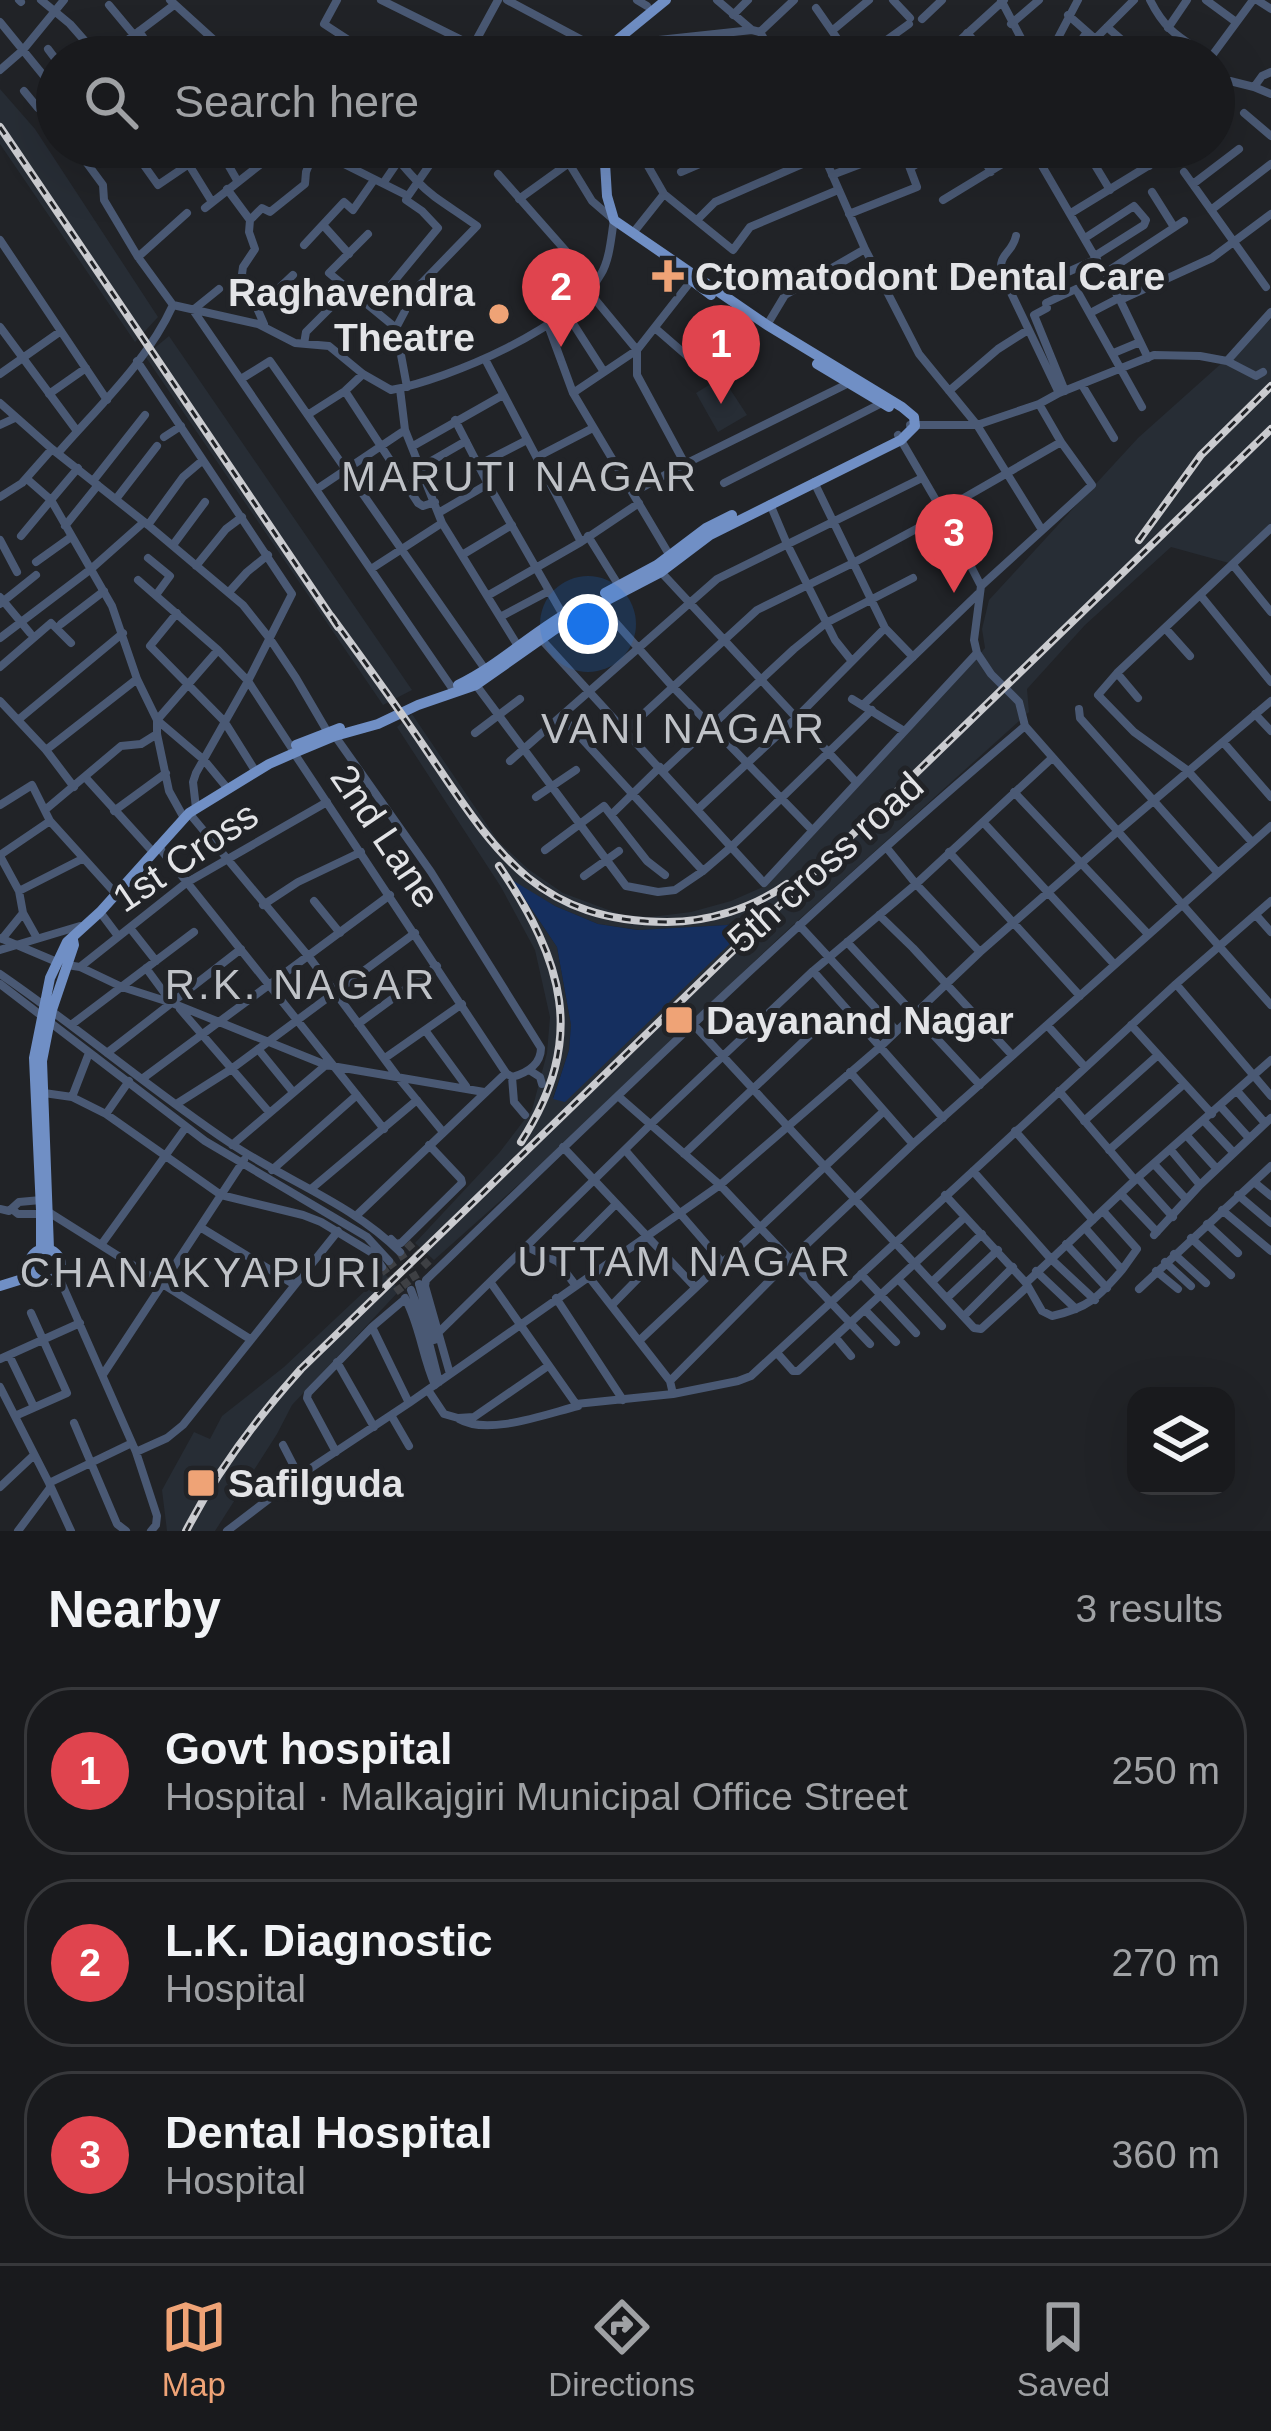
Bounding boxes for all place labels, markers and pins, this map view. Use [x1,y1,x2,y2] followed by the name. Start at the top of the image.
[522,248,600,347] pin: 2
[695,255,1165,298] place label: Ctomatodont Dental Care
[652,260,684,292] marker: Ctomatodont Dental Care
[228,271,475,359] place label: Raghavendra Theatre
[486,301,512,327] marker: Raghavendra Theatre
[682,305,760,404] pin: 1
[915,494,993,593] pin: 3
[706,999,1014,1042] place label: Dayanand Nagar
[663,1004,695,1036] marker: Dayanand Nagar
[228,1462,404,1505] place label: Safilguda
[185,1467,217,1499] marker: Safilguda

